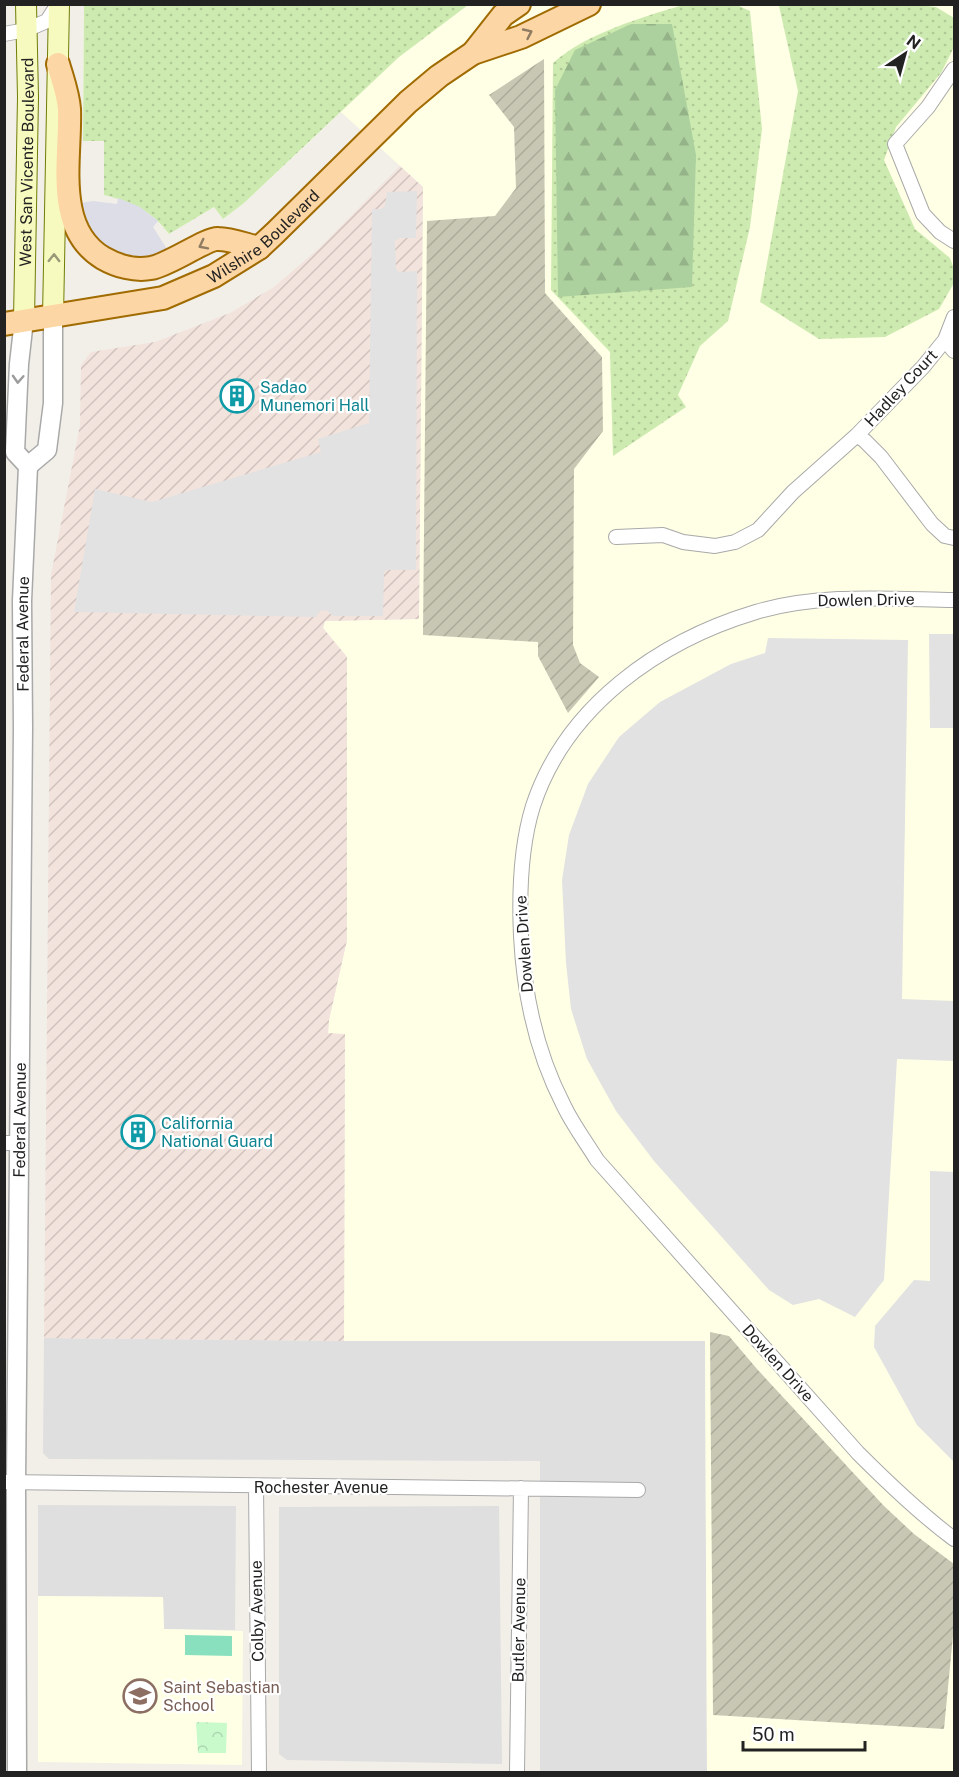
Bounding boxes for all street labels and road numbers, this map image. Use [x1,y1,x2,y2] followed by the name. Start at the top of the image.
[15,57,38,267] street label: West San Vicente Boulevard
[204,185,323,287] street label: Wilshire Boulevard
[861,346,941,430] street label: Hadley Court
[12,576,33,692] street label: Federal Avenue
[817,590,915,610] street label: Dowlen Drive
[511,895,537,993] street label: Dowlen Drive
[9,1062,29,1178] street label: Federal Avenue
[738,1320,818,1406] street label: Dowlen Drive
[254,1478,388,1497] street label: Rochester Avenue
[247,1560,267,1662] street label: Colby Avenue
[509,1577,529,1683] street label: Butler Avenue

